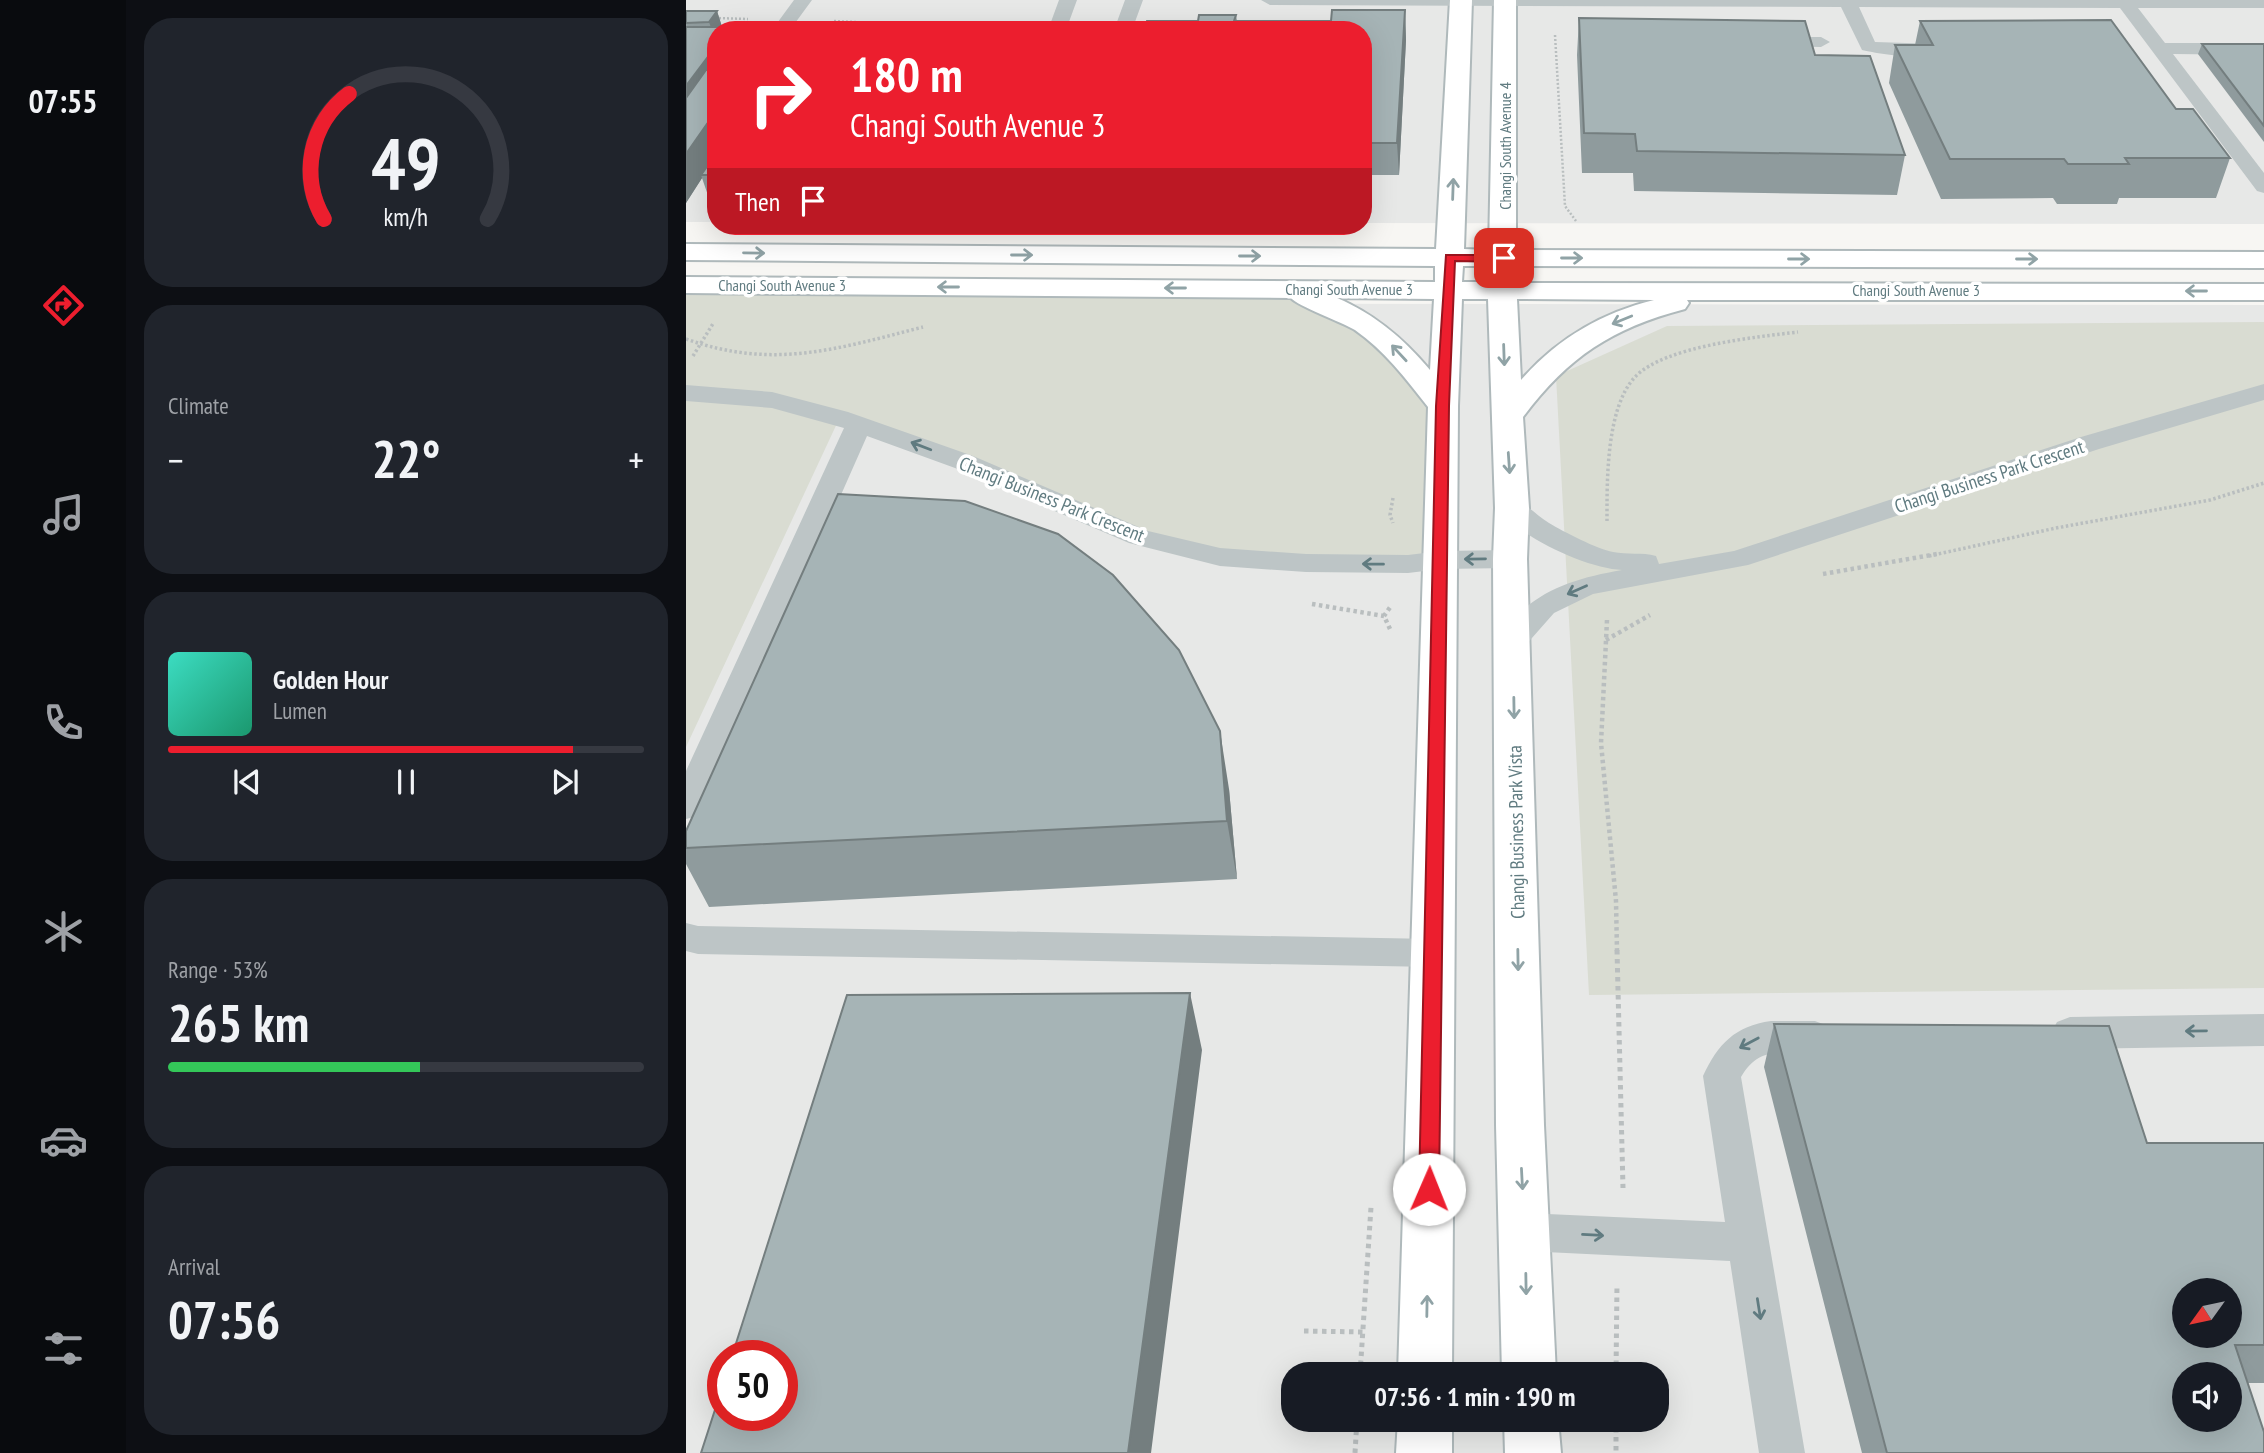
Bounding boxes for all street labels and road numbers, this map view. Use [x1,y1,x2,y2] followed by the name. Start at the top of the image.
[1495,82,1515,210] street label: Changi South Avenue 4
[718,275,846,295] street label: Changi South Avenue 3
[1285,279,1413,299] street label: Changi South Avenue 3
[1852,280,1980,300] street label: Changi South Avenue 3
[1891,434,2087,518] street label: Changi Business Park Crescent
[956,451,1149,547] street label: Changi Business Park Crescent
[1502,745,1530,919] street label: Changi Business Park Vista

